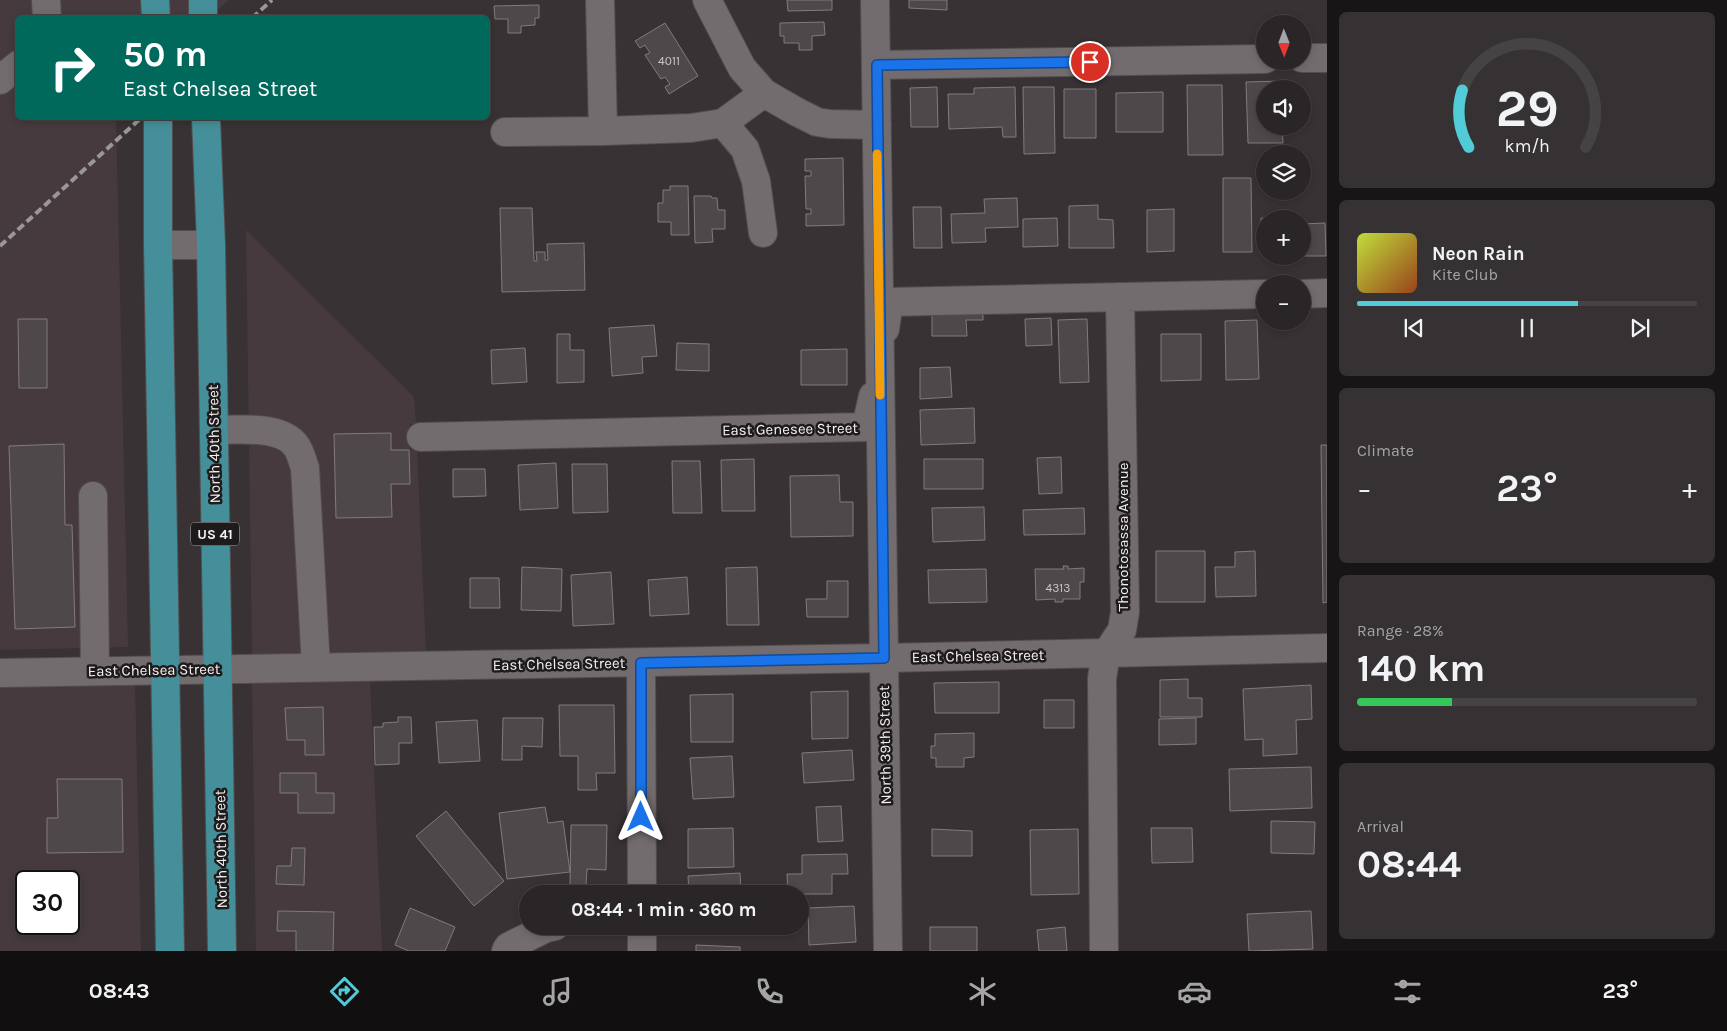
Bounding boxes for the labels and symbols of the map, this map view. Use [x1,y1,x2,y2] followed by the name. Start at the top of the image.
[1256,15,1311,70] north arrow
[1069,41,1111,83] pin
[658,54,680,68] house number: 4011
[204,384,224,504] street label: North 40th Street
[722,419,858,439] street label: East Genesee Street
[1114,463,1132,611] street label: Thonotosassa Avenue
[191,522,239,546] road number: US 41
[1046,581,1070,595] house number: 4313
[912,646,1045,666] street label: East Chelsea Street
[493,654,626,674] street label: East Chelsea Street
[88,660,221,680] street label: East Chelsea Street
[875,685,895,805] street label: North 39th Street
[211,789,231,909] street label: North 40th Street
[614,790,666,842] position arrow
[15,870,80,935] speed limit sign: 30

